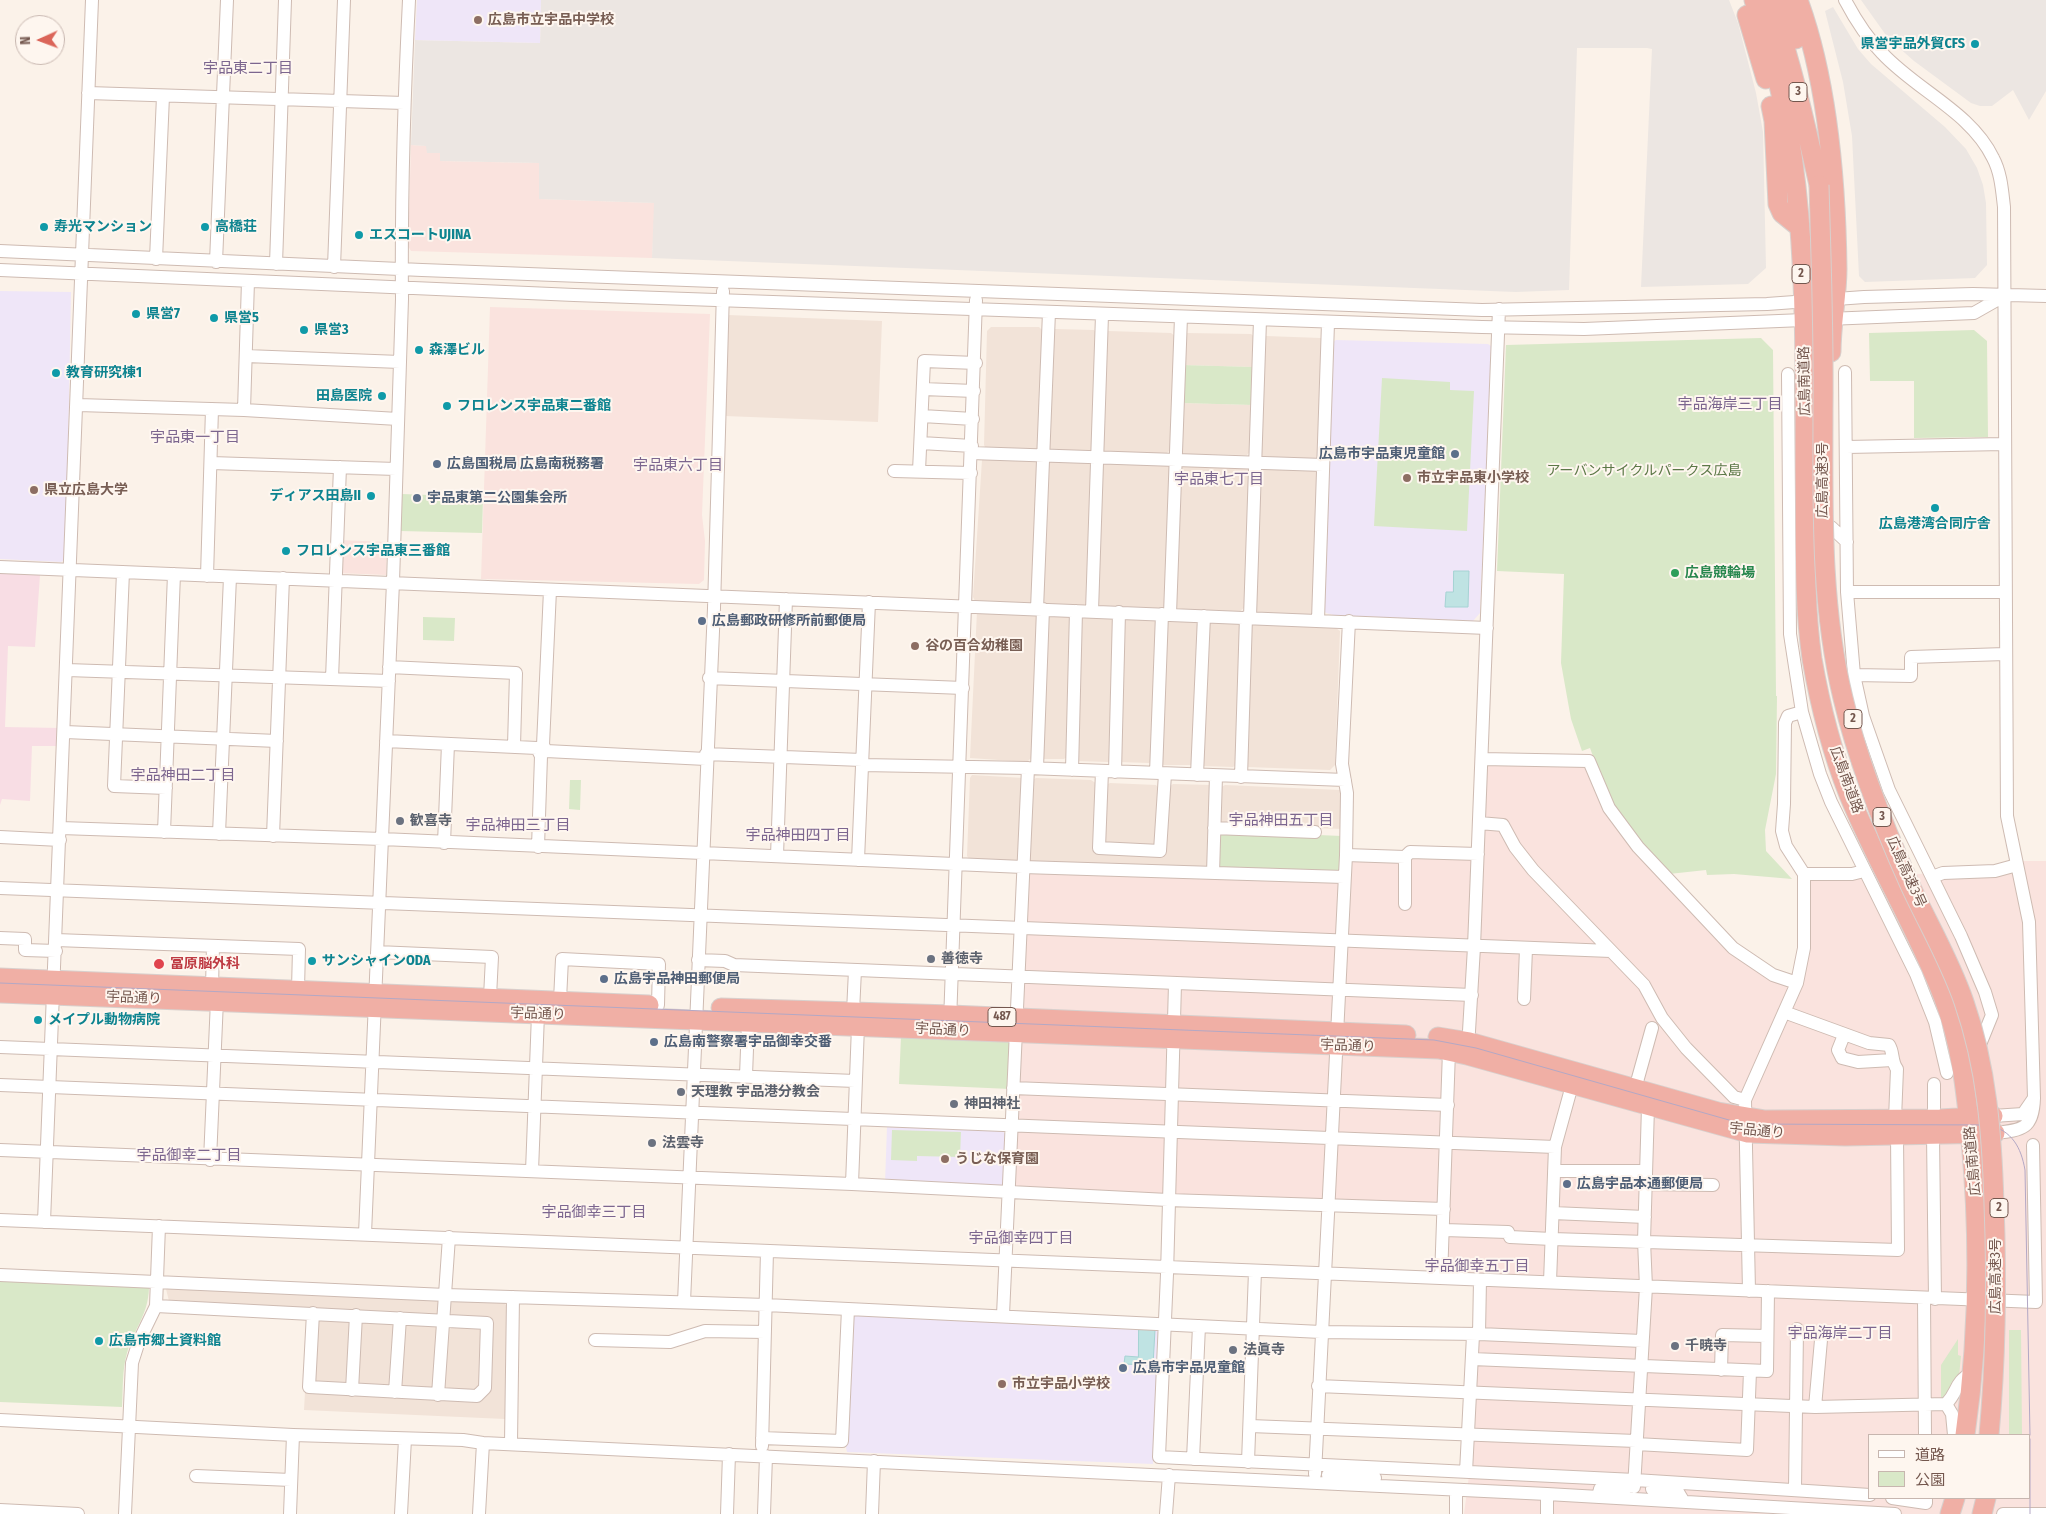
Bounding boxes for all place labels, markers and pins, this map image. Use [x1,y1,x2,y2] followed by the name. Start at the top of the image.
[488,12,614,28] place label: 広島市立宇品中学校
[472,14,484,26] marker: 広島市立宇品中学校
[1861,36,1965,52] place label: 県営宇品外貿CFS
[1969,38,1981,50] marker: 県営宇品外貿CFS
[54,219,152,235] place label: 寿光マンション
[215,219,257,235] place label: 高橋荘
[38,221,50,233] marker: 寿光マンション
[199,221,211,233] marker: 高橋荘
[369,227,471,243] place label: エスコートUJINA
[353,229,365,241] marker: エスコートUJINA
[146,306,180,322] place label: 県営7
[130,308,142,320] marker: 県営7
[224,310,259,326] place label: 県営5
[208,312,220,324] marker: 県営5
[314,322,349,338] place label: 県営3
[298,324,310,336] marker: 県営3
[429,342,485,358] place label: 森澤ビル
[413,344,425,356] marker: 森澤ビル
[66,365,142,381] place label: 教育研究棟1
[50,367,62,379] marker: 教育研究棟1
[316,388,372,404] place label: 田島医院
[376,390,388,402] marker: 田島医院
[457,398,611,414] place label: フロレンス宇品東二番館
[441,400,453,412] marker: フロレンス宇品東二番館
[1319,446,1445,462] place label: 広島市宇品東児童館
[1449,448,1461,460] marker: 広島市宇品東児童館
[447,456,604,472] place label: 広島国税局 広島南税務署
[431,458,443,470] marker: 広島国税局 広島南税務署
[1417,470,1529,486] place label: 市立宇品東小学校
[1401,472,1413,484] marker: 市立宇品東小学校
[44,482,128,498] place label: 県立広島大学
[28,484,40,496] marker: 県立広島大学
[269,488,361,504] place label: ディアス田島II
[365,490,377,502] marker: ディアス田島II
[427,490,567,506] place label: 宇品東第二公園集会所
[411,492,423,504] marker: 宇品東第二公園集会所
[1929,502,1941,514] marker: 広島港湾合同庁舎
[1879,516,1991,532] place label: 広島港湾合同庁舎
[296,543,450,559] place label: フロレンス宇品東三番館
[280,545,292,557] marker: フロレンス宇品東三番館
[1685,565,1755,581] place label: 広島競輪場
[1669,567,1681,579] marker: 広島競輪場
[712,613,866,629] place label: 広島郵政研修所前郵便局
[696,615,708,627] marker: 広島郵政研修所前郵便局
[925,638,1023,654] place label: 谷の百合幼稚園
[909,640,921,652] marker: 谷の百合幼稚園
[410,813,452,829] place label: 歓喜寺
[394,815,406,827] marker: 歓喜寺
[941,951,983,967] place label: 善徳寺
[322,953,431,969] place label: サンシャインODA
[925,953,937,965] marker: 善徳寺
[306,955,318,967] marker: サンシャインODA
[170,956,240,972] place label: 冨原脳外科
[152,957,166,971] marker: 冨原脳外科
[614,971,740,987] place label: 広島宇品神田郵便局
[598,973,610,985] marker: 広島宇品神田郵便局
[48,1012,160,1028] place label: メイプル動物病院
[32,1014,44,1026] marker: メイプル動物病院
[664,1034,832,1050] place label: 広島南警察署宇品御幸交番
[648,1036,660,1048] marker: 広島南警察署宇品御幸交番
[691,1084,820,1100] place label: 天理教 宇品港分教会
[675,1086,687,1098] marker: 天理教 宇品港分教会
[964,1096,1020,1112] place label: 神田神社
[948,1098,960,1110] marker: 神田神社
[662,1135,704,1151] place label: 法雲寺
[646,1137,658,1149] marker: 法雲寺
[955,1151,1039,1167] place label: うじな保育園
[939,1153,951,1165] marker: うじな保育園
[1577,1176,1703,1192] place label: 広島宇品本通郵便局
[1561,1178,1573,1190] marker: 広島宇品本通郵便局
[109,1333,221,1349] place label: 広島市郷土資料館
[93,1335,105,1347] marker: 広島市郷土資料館
[1685,1338,1727,1354] place label: 千暁寺
[1669,1340,1681,1352] marker: 千暁寺
[1243,1342,1285,1358] place label: 法眞寺
[1227,1344,1239,1356] marker: 法眞寺
[1133,1360,1245,1376] place label: 広島市宇品児童館
[1117,1362,1129,1374] marker: 広島市宇品児童館
[1012,1376,1110,1392] place label: 市立宇品小学校
[996,1378,1008,1390] marker: 市立宇品小学校

